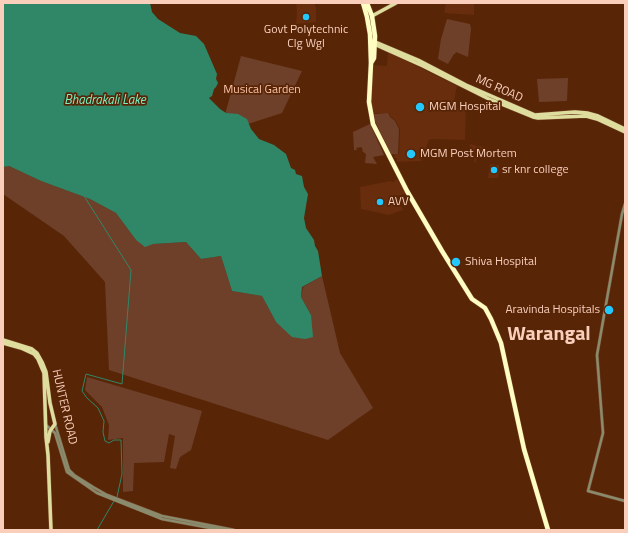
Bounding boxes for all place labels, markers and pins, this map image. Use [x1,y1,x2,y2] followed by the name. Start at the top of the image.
[301,12,311,22] marker: Govt Polytechnic Clg Wgl
[264,23,348,51] place label: Govt Polytechnic Clg Wgl
[429,100,501,114] place label: MGM Hospital
[414,101,426,113] marker: MGM Hospital
[420,147,517,161] place label: MGM Post Mortem
[405,148,417,160] marker: MGM Post Mortem
[502,163,569,177] place label: sr knr college
[489,165,499,175] marker: sr knr college
[388,195,409,209] place label: AVV
[375,197,385,207] marker: AVV
[465,255,537,269] place label: Shiva Hospital
[450,256,462,268] marker: Shiva Hospital
[505,303,600,317] place label: Aravinda Hospitals
[603,304,615,316] marker: Aravinda Hospitals

